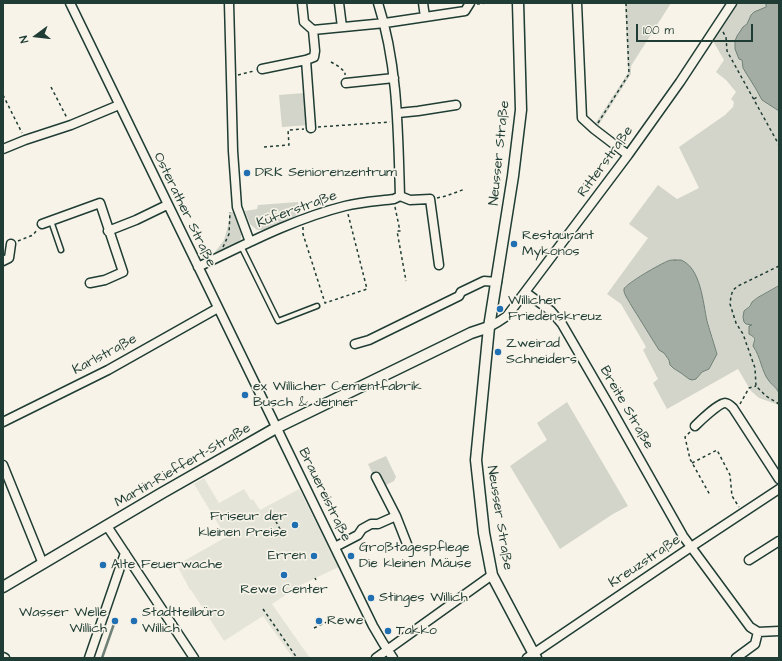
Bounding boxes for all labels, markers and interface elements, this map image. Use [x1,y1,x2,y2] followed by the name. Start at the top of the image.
[16,16,56,56] north arrow
[638,16,755,42] scale bar
[643,22,674,39] text: 100 m
[16,34,32,45] text: N
[486,100,514,206] street label: Neusser Straße
[575,123,637,201] street label: Ritterstraße
[149,150,219,270] street label: Osterather Straße
[255,165,397,181] place label: DRK Seniorenzentrum
[242,168,252,178] marker: DRK Seniorenzentrum
[255,188,339,232] street label: Küferstraße
[522,228,594,260] place label: Restaurant Mykonos
[509,239,519,249] marker: Restaurant Mykonos
[508,293,602,326] place label: Willicher Friedenskreuz
[495,304,505,314] marker: Willicher Friedenskreuz
[70,331,140,379] street label: Karlstraße
[506,336,577,368] place label: Zweirad Schneiders
[493,347,503,357] marker: Zweirad Schneiders
[595,363,657,453] street label: Breite Straße
[253,379,422,412] place label: ex Willicher Cementfabrik Busch & Jenner
[240,390,250,400] marker: ex Willicher Cementfabrik Busch & Jenner
[112,420,254,512] street label: Martin-Rieffert-Straße
[294,445,354,545] street label: Brauereistraße
[482,465,516,571] street label: Neusser Straße
[198,509,287,542] place label: Friseur der kleinen Preise
[290,520,300,530] marker: Friseur der kleinen Preise
[606,532,684,592] street label: Kreuzstraße
[359,540,471,572] place label: Großtagespflege Die kleinen Mäuse
[268,548,306,564] place label: Erren
[309,551,319,561] marker: Erren
[346,551,356,561] marker: Großtagespflege Die kleinen Mäuse
[111,557,222,573] place label: Alte Feuerwache
[98,560,108,570] marker: Alte Feuerwache
[279,570,289,580] marker: Rewe Center
[240,582,328,598] place label: Rewe Center
[379,590,468,606] place label: Stinges Willich
[366,593,376,603] marker: Stinges Willich
[19,605,107,638] place label: Wasser Welle Willich
[142,605,225,638] place label: Stadtteilbüro Willich
[327,613,363,629] place label: Rewe
[110,616,120,626] marker: Wasser Welle Willich
[129,616,139,626] marker: Stadtteilbüro Willich
[314,616,324,626] marker: Rewe
[396,623,437,639] place label: Takko
[383,626,393,636] marker: Takko

